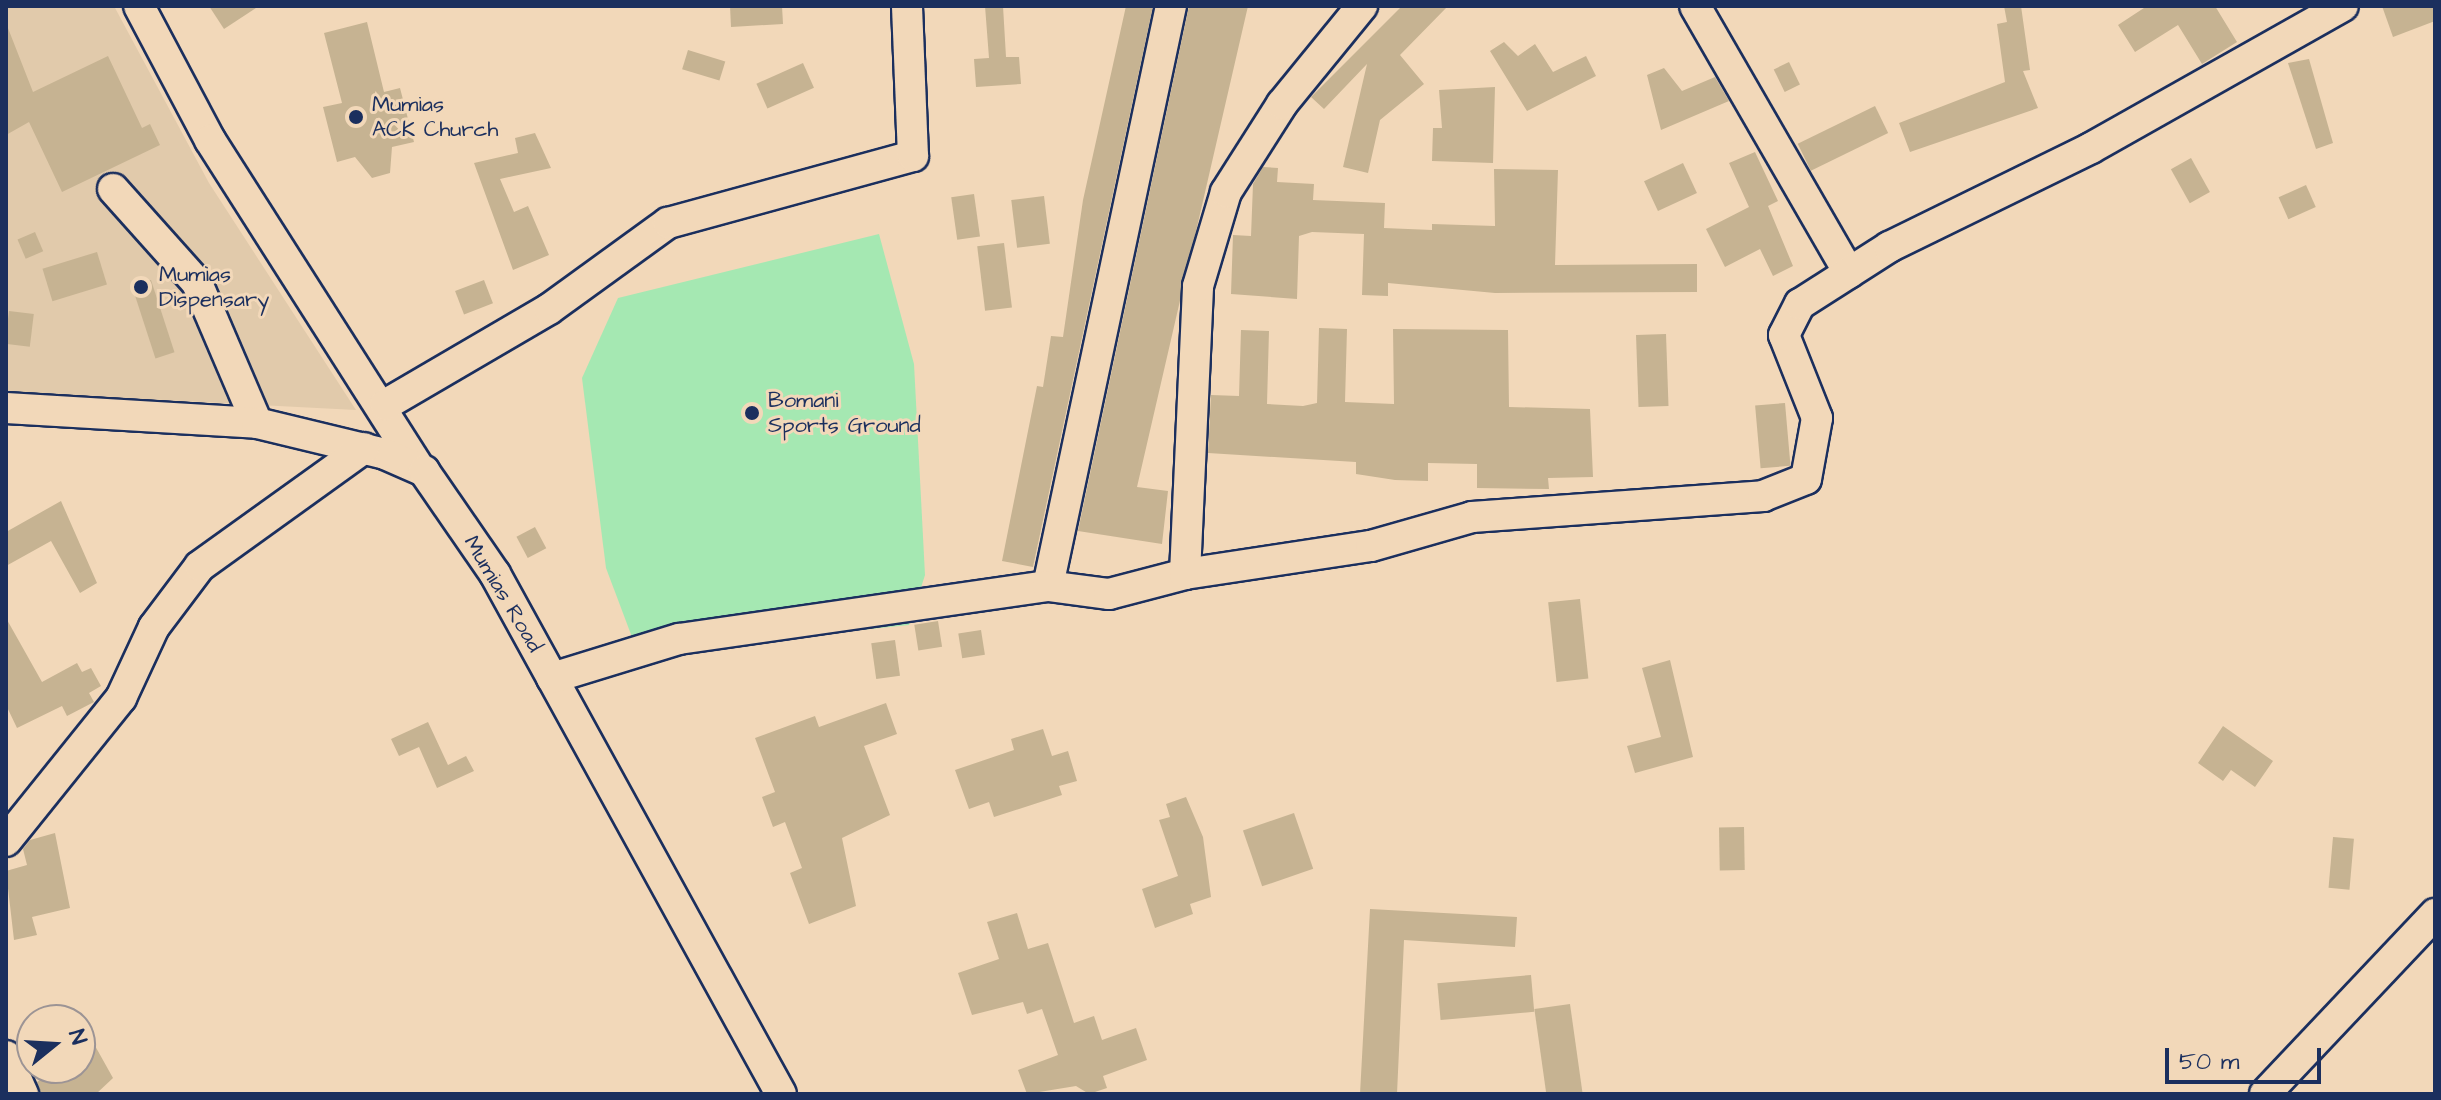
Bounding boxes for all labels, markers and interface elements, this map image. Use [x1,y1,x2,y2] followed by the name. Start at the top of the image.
[372,91,498,142] place label: Mumias ACK Church
[347,108,365,126] marker: Mumias ACK Church
[159,261,269,312] place label: Mumias Dispensary
[130,276,152,298] marker: Mumias Dispensary
[768,387,921,438] place label: Bomani Sports Ground
[743,404,761,422] marker: Bomani Sports Ground
[458,531,548,657] street label: Mumias Road
[16,1004,96,1084] north arrow
[61,1026,94,1048] text: N
[2169,1032,2325,1082] scale bar
[2179,1045,2239,1079] text: 50 m

